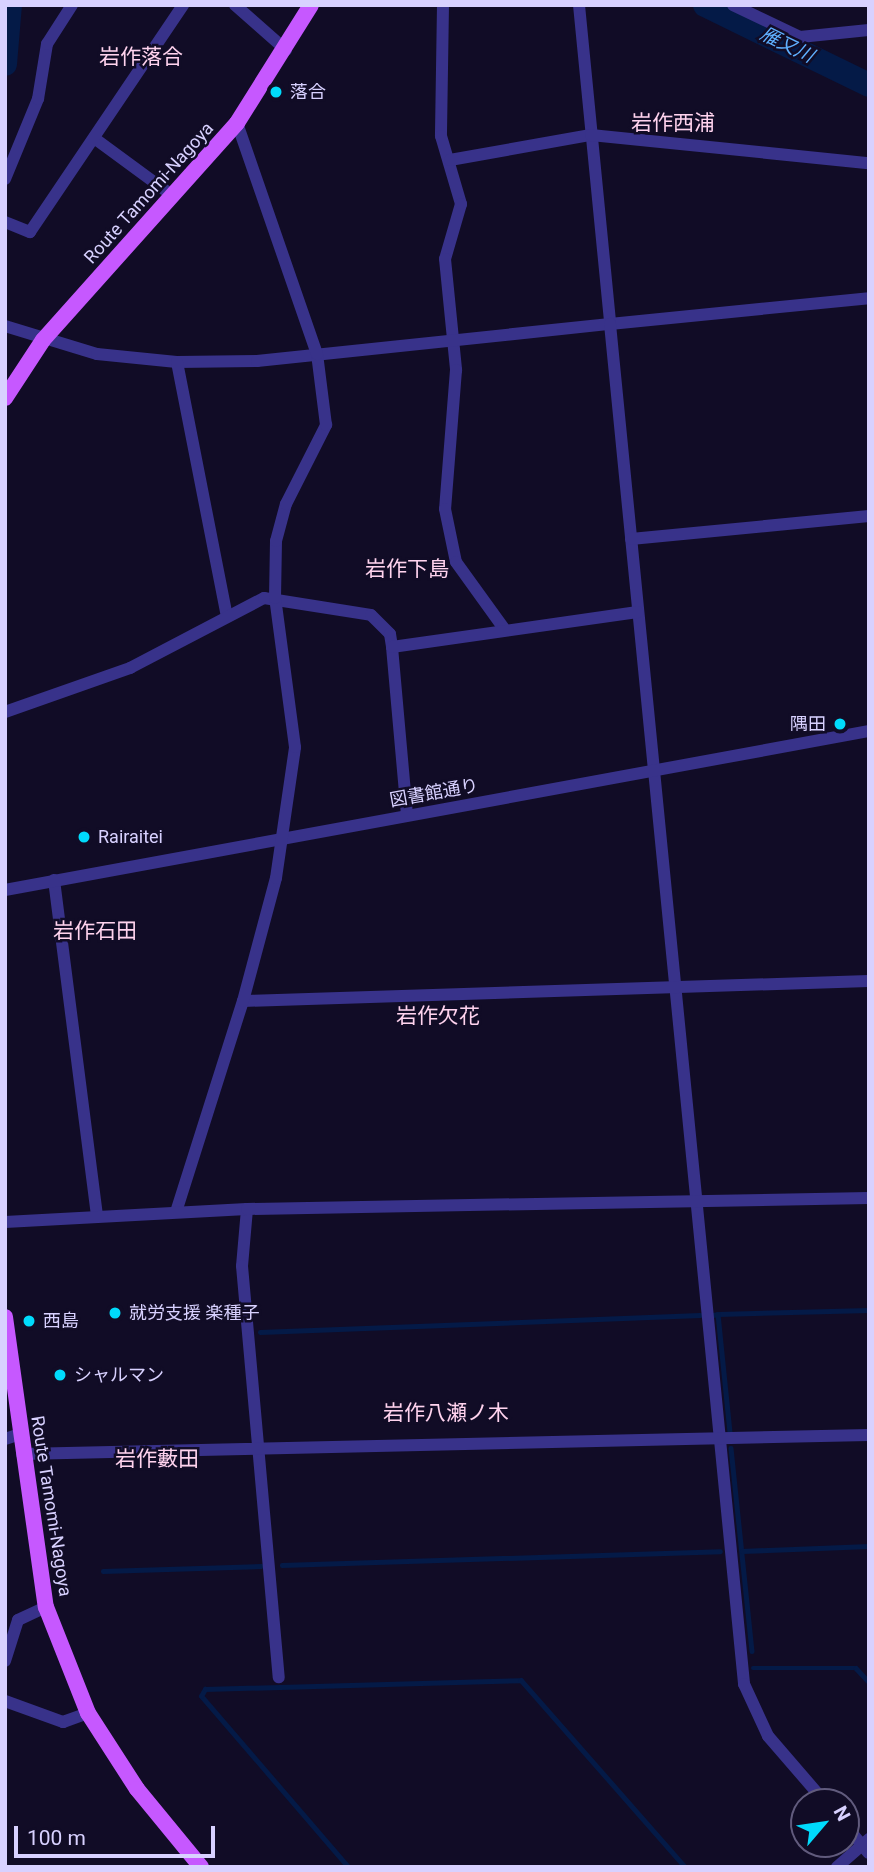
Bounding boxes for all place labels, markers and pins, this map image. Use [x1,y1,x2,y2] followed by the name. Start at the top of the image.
[290,81,326,103] place label: 落合
[268,84,284,100] marker: 落合
[790,713,826,735] place label: 隅田
[832,716,848,732] marker: 隅田
[98,826,163,848] place label: Rairaitei
[76,829,92,845] marker: Rairaitei
[129,1302,259,1324] place label: 就労支援 楽種子
[107,1305,123,1321] marker: 就労支援 楽種子
[43,1310,79,1332] place label: 西島
[21,1313,37,1329] marker: 西島
[74,1364,164,1386] place label: シャルマン
[52,1367,68,1383] marker: シャルマン

